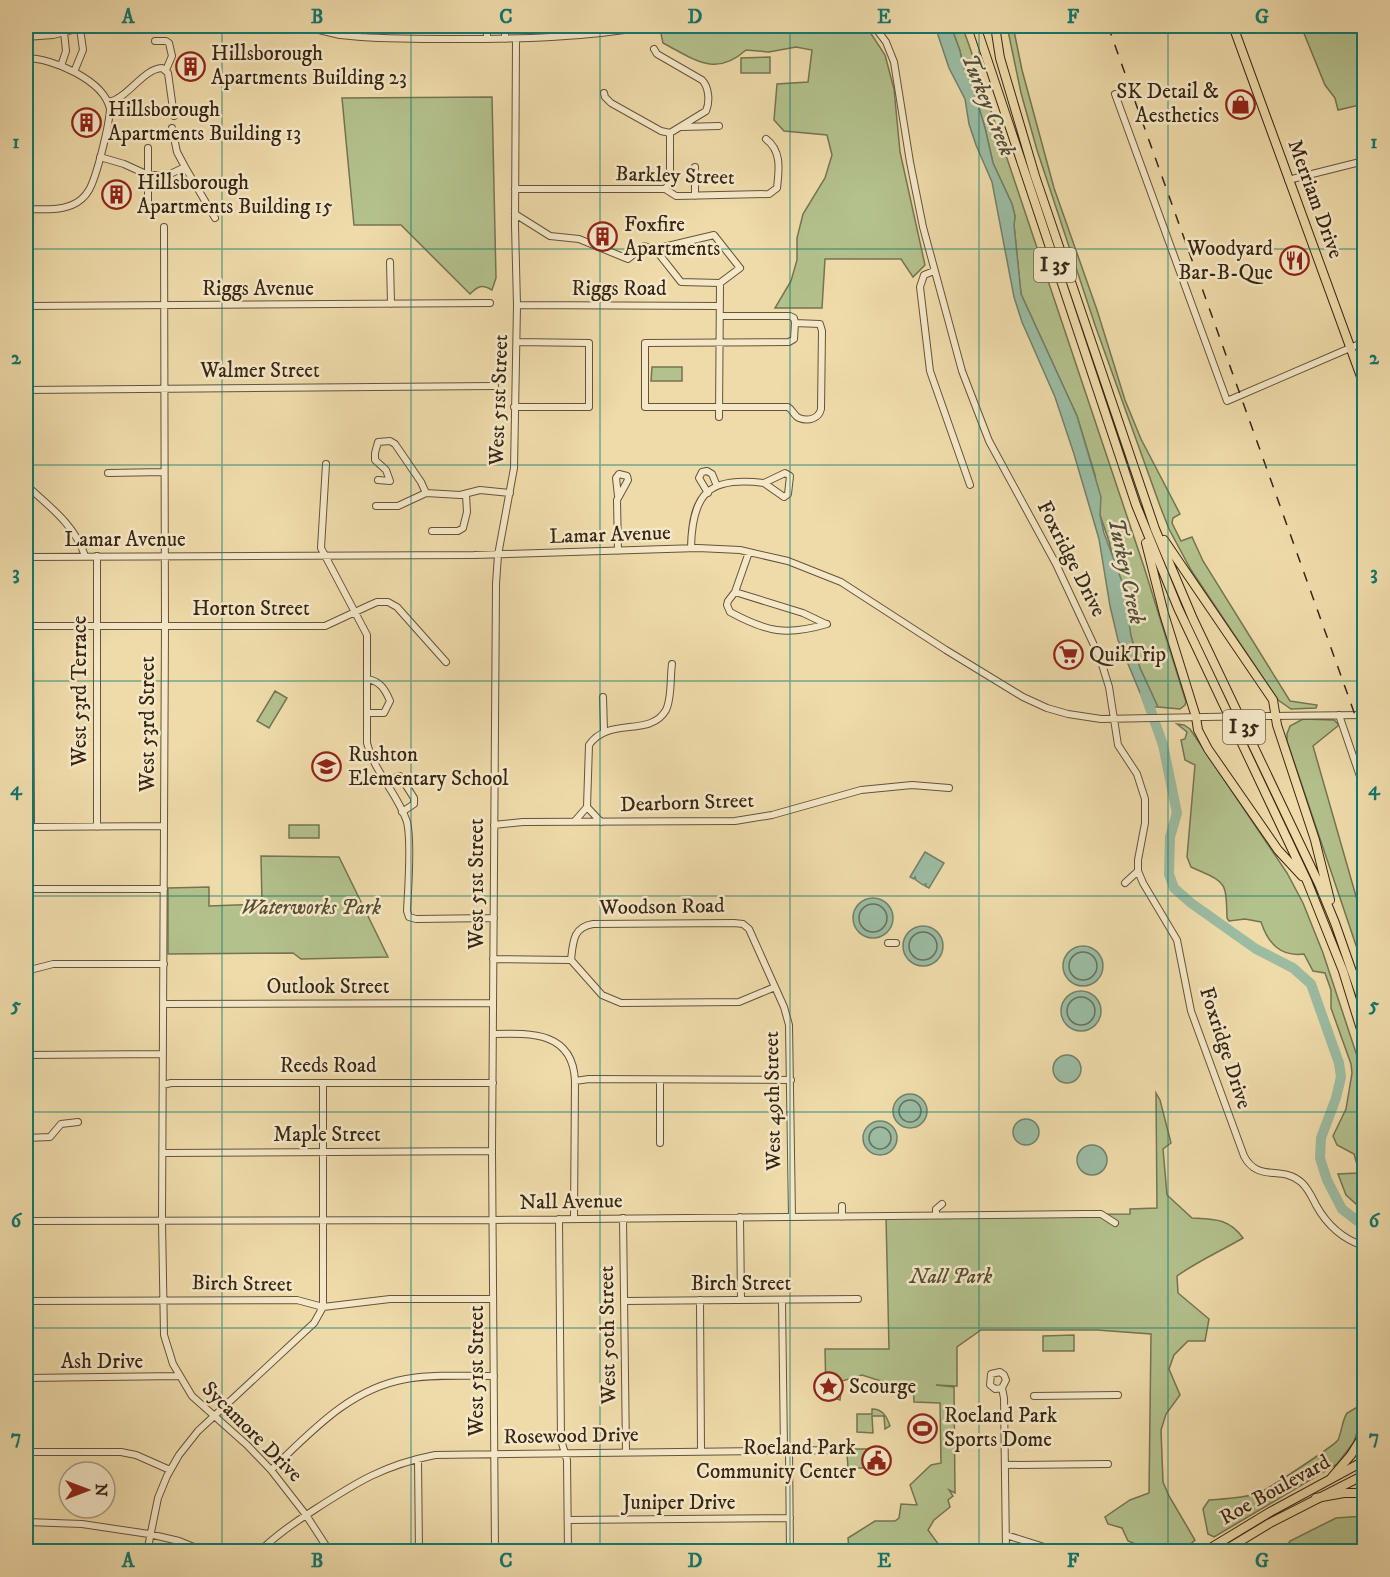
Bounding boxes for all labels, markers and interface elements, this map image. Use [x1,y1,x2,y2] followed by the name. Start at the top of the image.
[121,5,136,30] text: A
[311,5,323,30] text: B
[499,5,513,30] text: C
[688,5,703,30] text: D
[877,5,891,30] text: E
[1067,5,1080,30] text: F
[1255,5,1269,30] text: G
[211,41,407,91] place label: Hillsborough Apartments Building 23
[174,50,206,82] building icon: Hillsborough Apartments Building 23
[955,50,1021,161] water label: Turkey Creek
[1116,79,1219,129] place label: SK Detail & Aesthetics
[1224,88,1256,120] shop icon: SK Detail & Aesthetics
[108,97,301,147] place label: Hillsborough Apartments Building 13
[71,106,103,138] building icon: Hillsborough Apartments Building 13
[12,130,20,155] text: 1
[1370,130,1378,155] text: 1
[1281,136,1349,262] street label: Merriam Drive
[615,161,735,191] street label: Barkley Street
[137,170,333,220] place label: Hillsborough Apartments Building 15
[100,179,132,211] building icon: Hillsborough Apartments Building 15
[624,212,720,262] place label: Foxfire Apartments
[587,221,619,253] building icon: Foxfire Apartments
[1178,236,1274,286] place label: Woodyard Bar-B-Que
[1278,245,1310,277] restaurant icon: Woodyard Bar-B-Que
[1034,248,1076,282] road number: I 35
[202,276,314,302] street label: Riggs Avenue
[572,276,667,302] street label: Riggs Road
[484,334,514,467] street label: West 51st Street
[11,346,22,371] text: 2
[1369,346,1380,371] text: 2
[199,358,320,384] street label: Walmer Street
[1031,497,1111,622] street label: Foxridge Drive
[1102,515,1151,627] water label: Turkey Creek
[549,520,672,550] street label: Lamar Avenue
[64,527,186,553] street label: Lamar Avenue
[12,561,20,586] text: 3
[1370,561,1378,586] text: 3
[192,596,310,622] street label: Horton Street
[67,615,93,767] street label: West 53rd Terrace
[1052,639,1084,671] supermarket icon: QuikTrip
[1089,642,1166,668] place label: QuikTrip
[135,656,161,793] street label: West 53rd Street
[1223,710,1265,744] road number: I 35
[348,742,509,792] place label: Rushton Elementary School
[311,751,343,783] school or university icon: Rushton Elementary School
[10,777,23,802] text: 4
[1368,777,1381,802] text: 4
[620,788,755,818] street label: Dearborn Street
[464,818,490,951] street label: West 51st Street
[598,893,725,921] street label: Woodson Road
[241,895,381,921] park label: Waterworks Park
[267,974,390,1000] street label: Outlook Street
[1193,984,1257,1112] street label: Foxridge Drive
[10,993,21,1018] text: 5
[1368,993,1379,1018] text: 5
[759,1031,787,1172] street label: West 49th Street
[280,1053,377,1079] street label: Reeds Road
[273,1122,381,1148] street label: Maple Street
[519,1188,623,1216] street label: Nall Avenue
[11,1209,23,1234] text: 6
[1369,1209,1381,1234] text: 6
[909,1264,993,1290] park label: Nall Park
[594,1265,622,1406] street label: West 50th Street
[191,1270,293,1298] street label: Birch Street
[691,1271,792,1297] street label: Birch Street
[464,1305,490,1438] street label: West 51st Street
[61,1349,144,1375] street label: Ash Drive
[812,1371,844,1403] place icon: Scourge
[849,1374,916,1400] place label: Scourge
[196,1376,308,1488] street label: Sycamore Drive
[944,1403,1058,1453] place label: Roeland Park Sports Dome
[907,1412,939,1444] sports icon: Roeland Park Sports Dome
[503,1422,639,1450] street label: Rosewood Drive
[11,1425,21,1450] text: 7
[1369,1425,1379,1450] text: 7
[696,1435,857,1485] place label: Roeland Park Community Center
[861,1444,893,1476] public building icon: Roeland Park Community Center
[1215,1449,1335,1531] street label: Roe Boulevard
[57,1460,117,1520] north arrow
[91,1483,111,1497] text: N
[621,1490,736,1516] street label: Juniper Drive
[121,1549,136,1574] text: A
[311,1549,323,1574] text: B
[499,1549,513,1574] text: C
[688,1549,703,1574] text: D
[877,1549,891,1574] text: E
[1067,1549,1080,1574] text: F
[1255,1549,1269,1574] text: G

